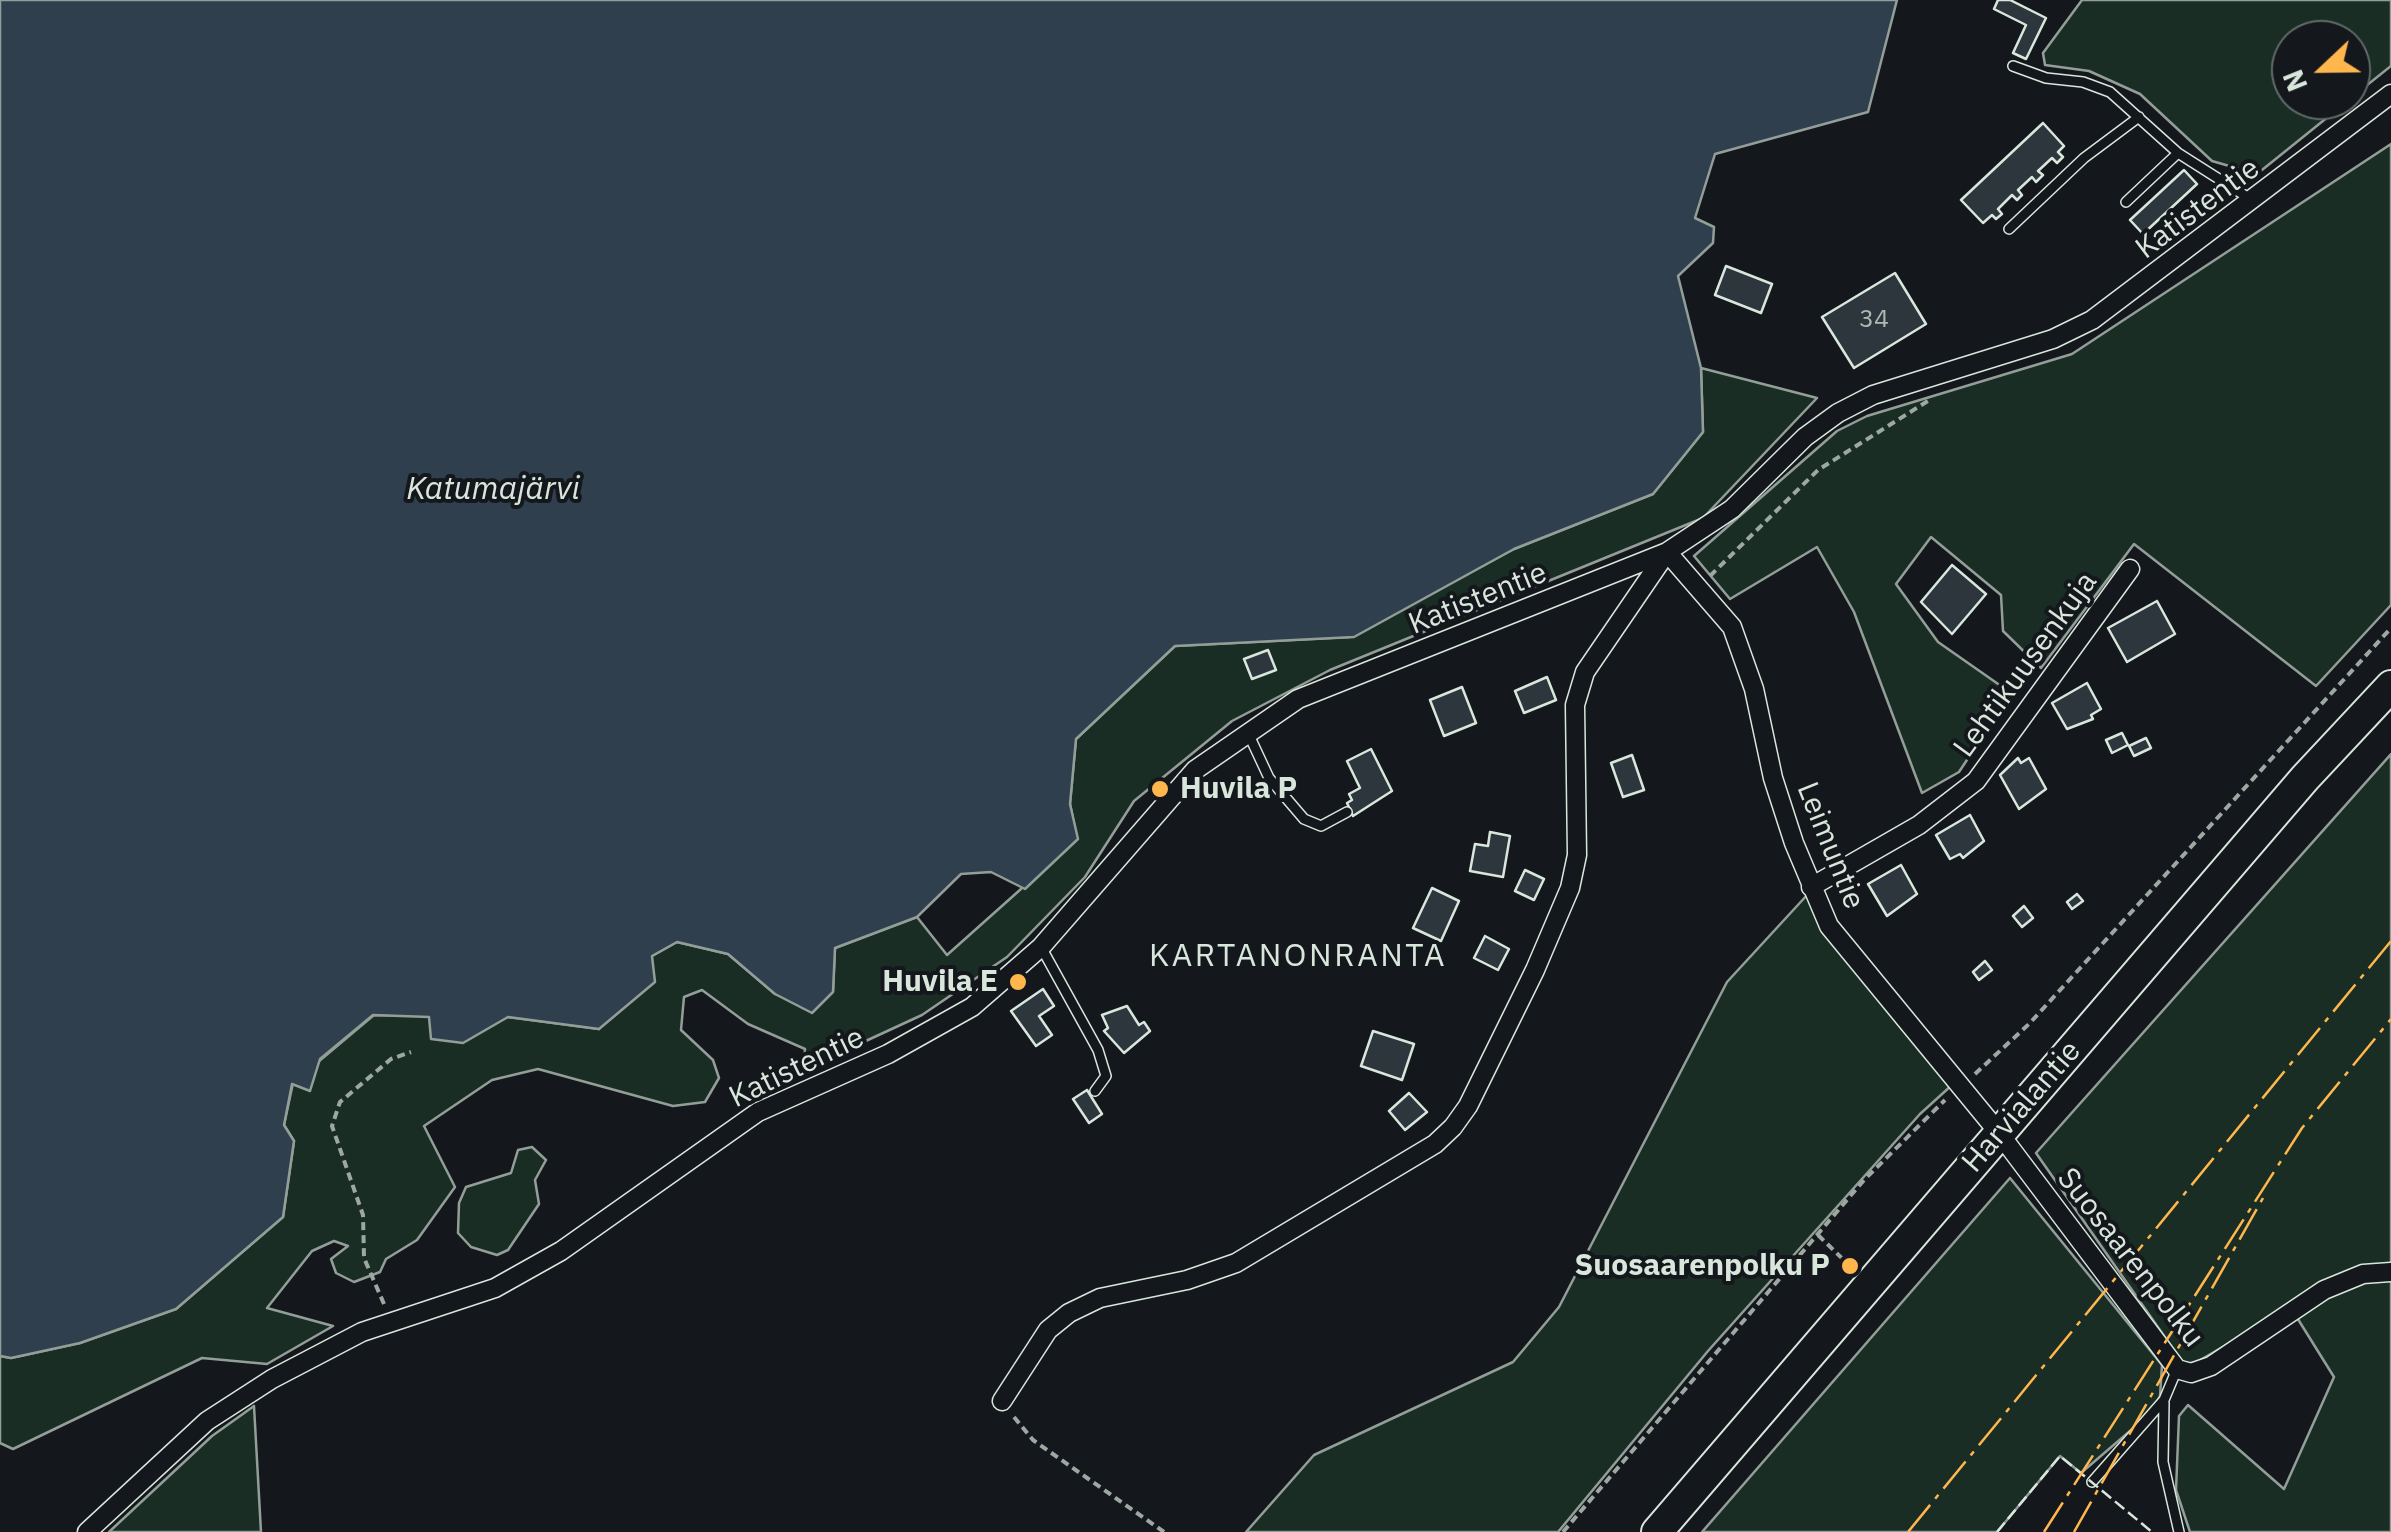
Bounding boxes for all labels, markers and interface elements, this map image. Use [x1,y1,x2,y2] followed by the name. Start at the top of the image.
[2271,20,2371,120] north arrow
[2274,64,2316,97] text: N
[2129,151,2267,267] street label: Katistentie
[1859,305,1889,335] house number: 34
[406,471,580,509] water label: Katumajärvi
[1404,555,1552,643] street label: Katistentie
[1947,565,2105,765] street label: Lehtikuusenkuja
[1180,771,1297,807] place label: Huvila P
[1788,777,1872,915] street label: Leimuntie
[1149,778,1171,800] marker: Huvila P
[1149,938,1447,976] district label: KARTANONRANTA
[882,964,998,1000] place label: Huvila E
[1007,971,1029,993] marker: Huvila E
[724,1020,870,1116] street label: Katistentie
[1955,1034,2089,1180] street label: Harvialantie
[2049,1161,2211,1355] street label: Suosaarenpolku
[1575,1248,1830,1284] place label: Suosaarenpolku P
[1839,1255,1861,1277] marker: Suosaarenpolku P

